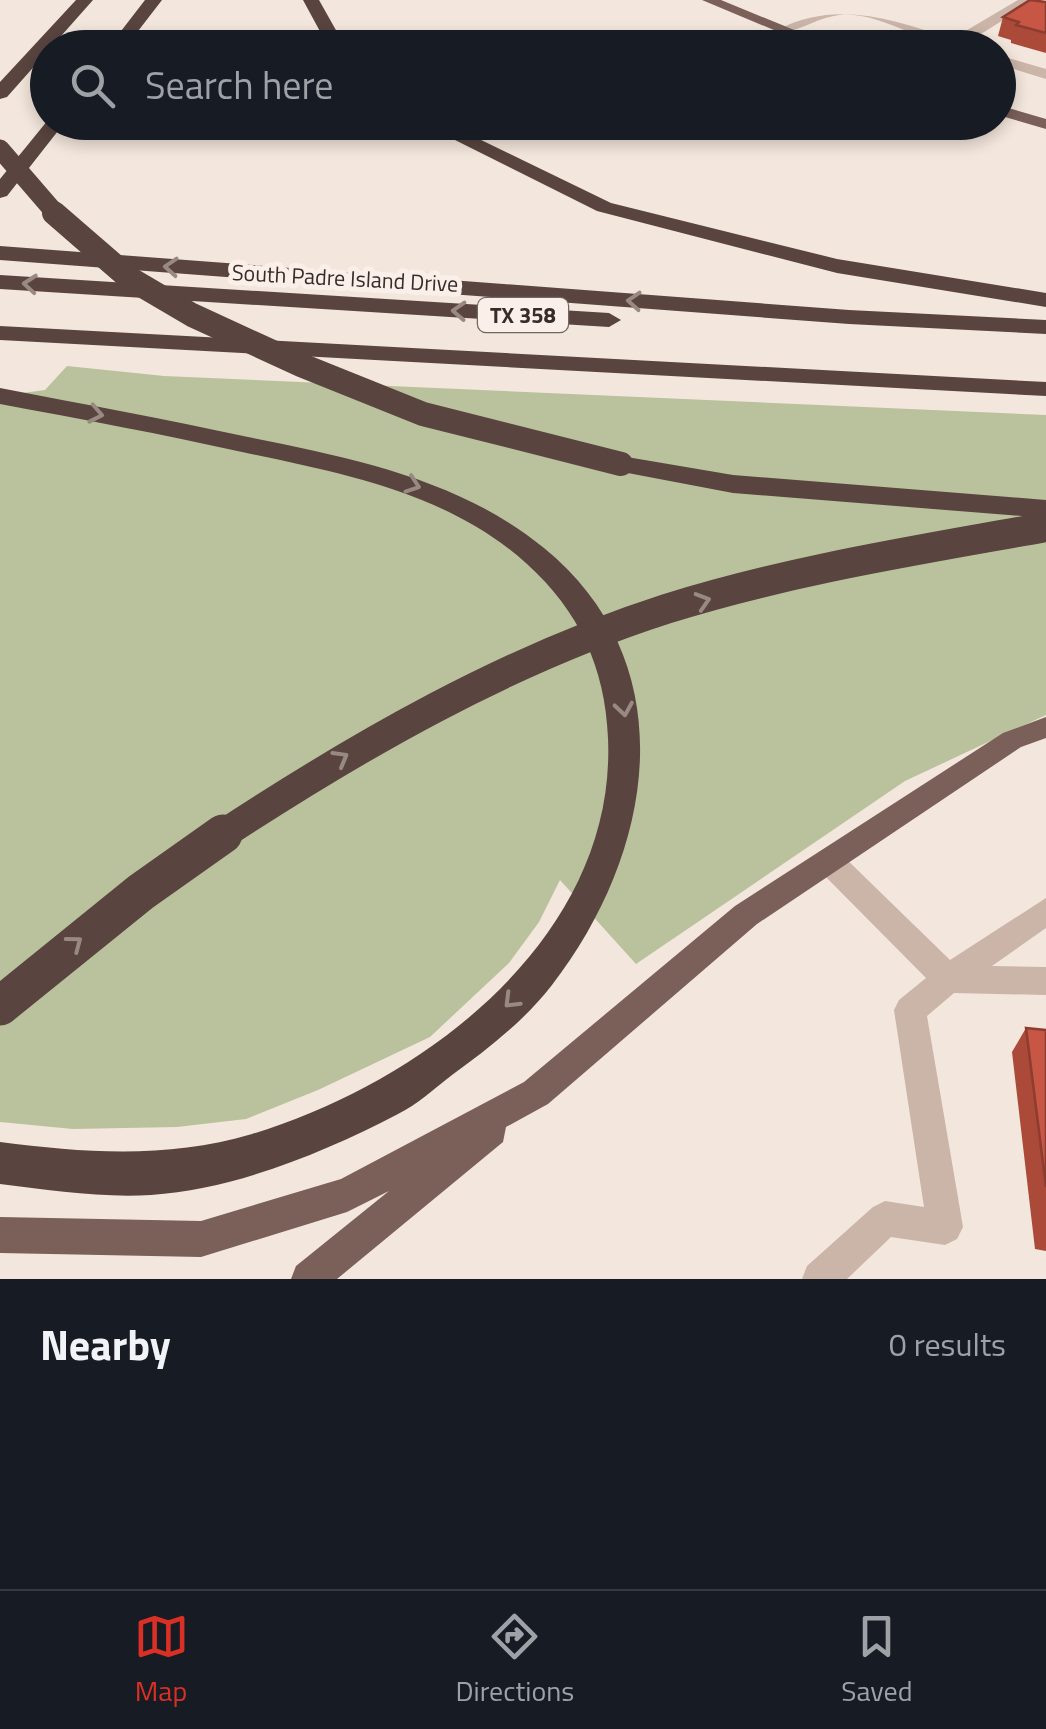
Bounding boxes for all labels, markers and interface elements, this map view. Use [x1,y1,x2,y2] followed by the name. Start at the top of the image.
[30,30,1016,140] search box
[145,56,333,114] text: Search here
[65,58,120,113] icon: search
[231,255,459,301] street label: South Padre Island Drive
[162,257,178,278] one-way arrow
[22,274,38,296] one-way arrow
[626,291,642,312] one-way arrow
[478,298,568,332] road number: TX 358
[451,301,467,322] one-way arrow
[87,403,104,424] one-way arrow
[403,473,420,493] one-way arrow
[693,592,710,613] one-way arrow
[613,701,634,717] one-way arrow
[330,750,348,770] one-way arrow
[63,937,81,955] one-way arrow
[505,990,523,1008] one-way arrow
[40,1312,171,1376] text: Nearby
[889,1320,1006,1368] text: 0 results
[134,1609,189,1712] tab: Map
[456,1609,574,1712] tab: Directions
[841,1609,912,1712] tab: Saved

